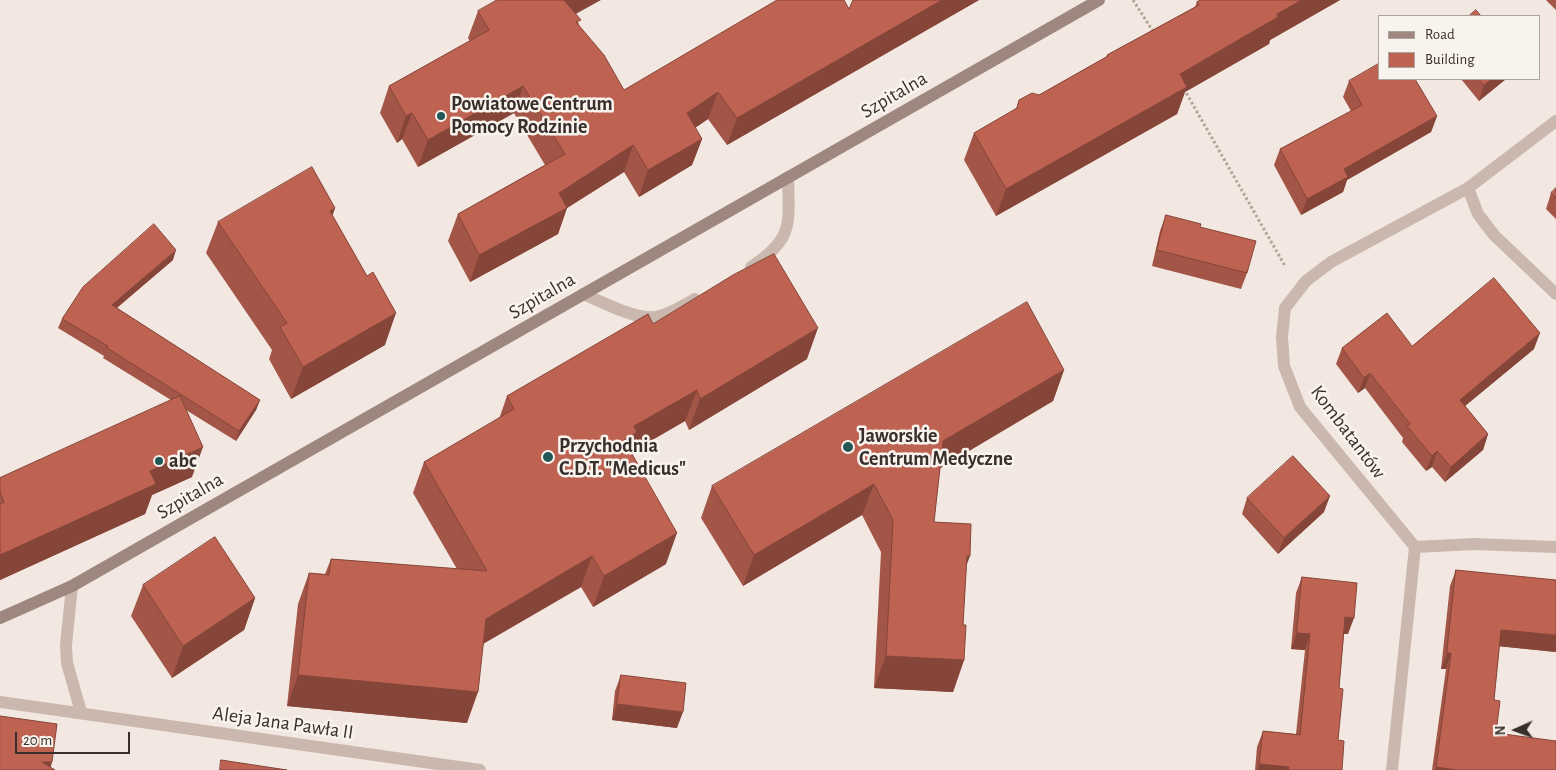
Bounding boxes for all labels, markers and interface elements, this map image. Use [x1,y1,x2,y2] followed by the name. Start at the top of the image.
[1378,15,1541,80] legend
[1425,27,1455,42] text: Road
[1425,52,1475,67] text: Building
[856,66,932,124] street label: Szpitalna
[451,92,613,139] place label: Powiatowe Centrum Pomocy Rodzinie
[435,110,447,122] marker: Powiatowe Centrum Pomocy Rodzinie
[504,267,580,325] street label: Szpitalna
[1305,381,1391,483] street label: Kombatantów
[859,424,1013,471] place label: Jaworskie Centrum Medyczne
[559,434,686,481] place label: Przychodnia C.D.T. "Medicus"
[841,440,855,454] marker: Jaworskie Centrum Medyczne
[169,449,197,473] place label: abc
[541,450,555,464] marker: Przychodnia C.D.T. "Medicus"
[153,455,165,467] marker: abc
[152,467,228,525] street label: Szpitalna
[211,701,355,745] street label: Aleja Jana Pawła II
[1491,705,1541,755] north arrow
[18,722,132,754] scale bar
[1494,725,1508,736] text: N
[23,733,52,748] text: 20 m

